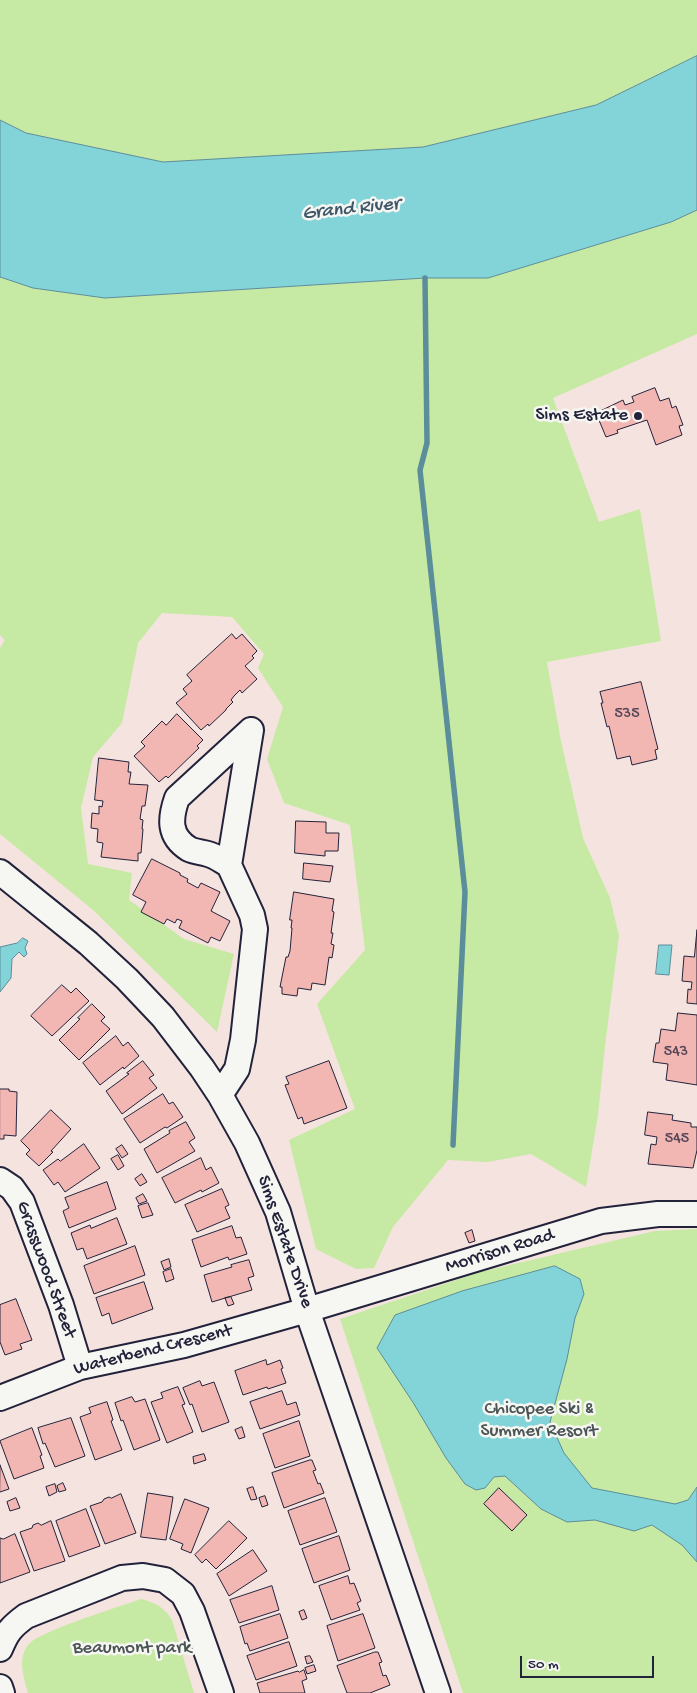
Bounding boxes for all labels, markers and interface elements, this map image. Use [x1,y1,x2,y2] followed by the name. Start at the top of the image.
[301,193,401,227] water label: Grand River
[535,405,628,427] place label: Sims Estate
[632,410,644,422] marker: Sims Estate
[614,705,640,725] house number: 535
[664,1043,688,1063] house number: 543
[665,1130,689,1150] house number: 545
[251,1173,317,1311] street label: Sims Estate Drive
[10,1198,80,1342] street label: Grasswood Street
[443,1225,557,1279] street label: Morrison Road
[71,1320,235,1382] street label: Waterbend Crescent
[481,1399,597,1443] park label: Chicopee Ski & Summer Resort
[73,1638,191,1660] park label: Beaumont park
[522,1646,656,1678] scale bar
[528,1656,559,1674] text: 50 m

